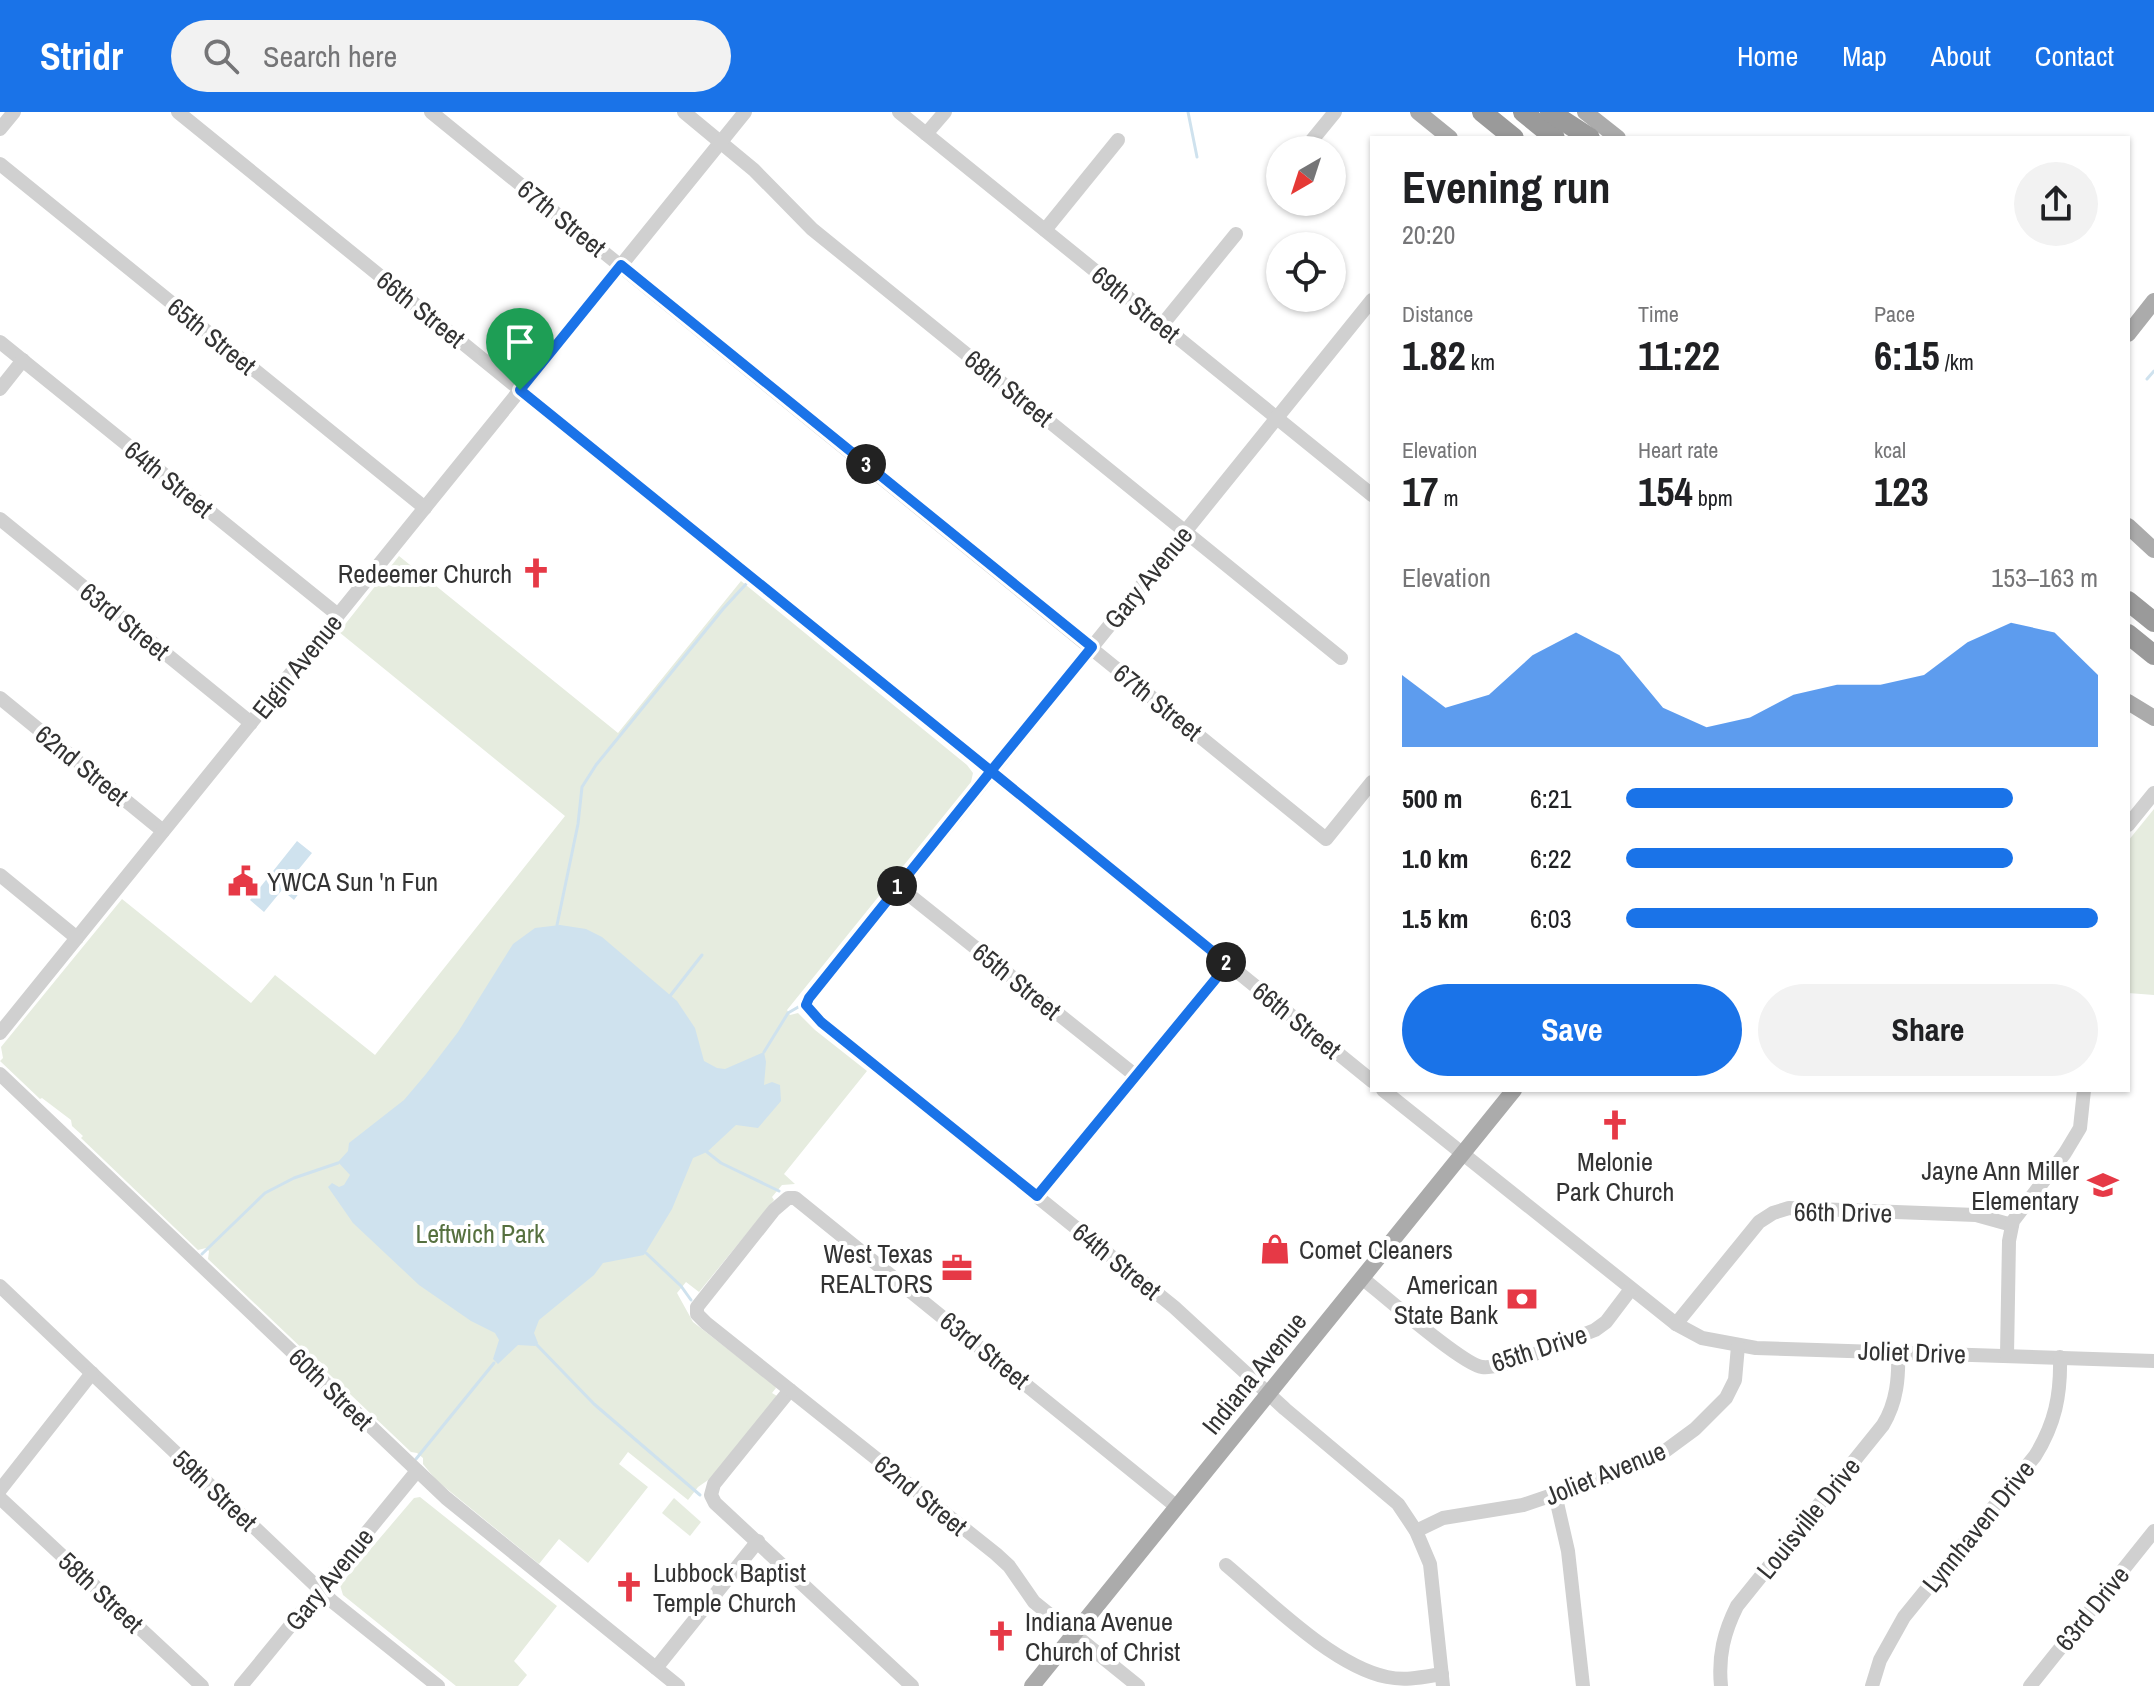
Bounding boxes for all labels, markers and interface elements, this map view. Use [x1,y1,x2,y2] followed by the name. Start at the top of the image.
[171,20,731,92] search box
[40,31,123,82] text: Stridr
[199,34,243,78] icon: search
[263,36,397,76] text: Search here
[1737,37,1798,75] text: Home
[1842,37,1887,75] text: Map
[1931,37,1991,75] text: About
[2035,37,2114,75] text: Contact
[1266,136,1346,216] north arrow
[1266,136,1346,312] map controls
[1402,157,1611,217] text: Evening run
[2014,162,2098,246] button: share
[510,172,614,264] street label: 67th Street
[1402,217,1455,252] text: 20:20
[1266,232,1346,312] button: locate
[1084,258,1188,350] street label: 69th Street
[369,263,473,355] street label: 66th Street
[160,290,264,382] street label: 65th Street
[1402,299,1473,329] text: Distance
[1638,299,1679,329] text: Time
[1874,299,1915,329] text: Pace
[486,308,554,390] pin
[498,320,542,364] icon: arrive
[1402,329,1466,382] text: 1.82
[1638,329,1720,382] text: 11:22
[1874,329,1940,382] text: 6:15
[957,342,1061,434] street label: 68th Street
[1466,347,1495,377] text: km
[1940,347,1974,377] text: /km
[117,433,221,525] street label: 64th Street
[1402,435,1477,465] text: Elevation
[1638,435,1718,465] text: Heart rate
[1874,435,1906,465] text: kcal
[846,444,886,484] pin: 3
[861,449,871,479] text: 3
[1402,465,1438,518] text: 17
[1638,465,1693,518] text: 154
[1874,465,1929,518] text: 123
[1438,483,1459,513] text: m
[1693,483,1733,513] text: bpm
[1096,518,1200,636] street label: Gary Avenue
[338,556,512,591] place label: Redeemer Church
[519,556,553,590] church icon: Redeemer Church
[1402,560,1491,595] text: Elevation
[1991,560,2098,595] text: 153–163 m
[73,574,177,668] street label: 63rd Street
[244,606,350,726] street label: Elgin Avenue
[1106,656,1210,748] street label: 67th Street
[28,717,136,813] street label: 62nd Street
[1402,781,1462,816] text: 500 m
[1530,781,1572,816] text: 6:21
[1402,841,1468,876] text: 1.0 km
[1530,841,1572,876] text: 6:22
[226,864,260,898] public building icon: YWCA Sun 'n Fun
[267,864,438,899] place label: YWCA Sun 'n Fun
[877,866,917,906] pin: 1
[892,871,902,901] text: 1
[1402,901,1468,936] text: 1.5 km
[1530,901,1572,936] text: 6:03
[965,935,1069,1027] street label: 65th Street
[1206,942,1246,982] pin: 2
[1221,947,1231,977] text: 2
[1245,974,1349,1066] street label: 66th Street
[1402,984,1742,1076] button: Save
[1758,984,2098,1076] button: Share
[1598,1108,1632,1142] church icon: Melonie Park Church
[1556,1144,1674,1209] place label: Melonie Park Church
[1921,1153,2079,1218] place label: Jayne Ann Miller Elementary
[2086,1168,2120,1202] school or university icon: Jayne Ann Miller Elementary
[1794,1194,1892,1230] street label: 66th Drive
[1065,1215,1169,1307] street label: 64th Street
[415,1216,545,1251] park label: Leftwich Park
[1258,1232,1292,1266] shop icon: Comet Cleaners
[1299,1232,1453,1267] place label: Comet Cleaners
[820,1236,933,1301] place label: West Texas REALTORS
[940,1251,974,1285] office icon: West Texas REALTORS
[1394,1267,1498,1332] place label: American State Bank
[1505,1282,1539,1316] bank icon: American State Bank
[933,1303,1037,1397] street label: 63rd Street
[1194,1305,1314,1441] street label: Indiana Avenue
[1487,1316,1591,1380] street label: 65th Drive
[1858,1333,1966,1371] street label: Joliet Drive
[281,1340,381,1438] street label: 60th Street
[1539,1433,1671,1513] street label: Joliet Avenue
[165,1442,265,1538] street label: 59th Street
[867,1447,975,1543] street label: 62nd Street
[1748,1450,1868,1586] street label: Louisville Drive
[1914,1453,2042,1599] street label: Lynnhaven Drive
[277,1520,381,1638] street label: Gary Avenue
[51,1544,151,1640] street label: 58th Street
[653,1555,806,1620] place label: Lubbock Baptist Temple Church
[2047,1558,2137,1658] street label: 63rd Drive
[612,1570,646,1604] church icon: Lubbock Baptist Temple Church
[1025,1604,1180,1669] place label: Indiana Avenue Church of Christ
[984,1619,1018,1653] church icon: Indiana Avenue Church of Christ

